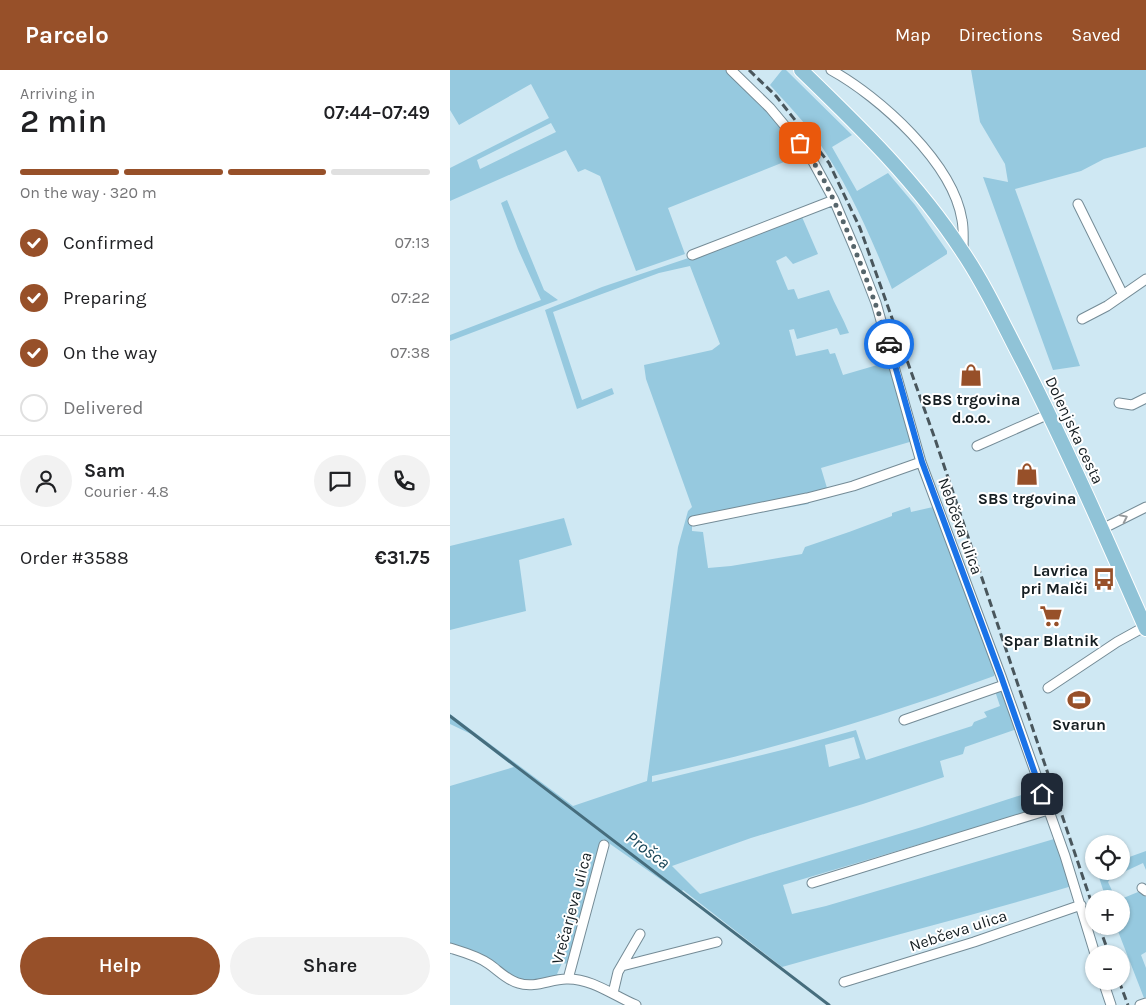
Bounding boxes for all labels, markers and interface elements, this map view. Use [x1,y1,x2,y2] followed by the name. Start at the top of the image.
[25,21,109,49] text: Parcelo
[895,24,931,46] text: Map
[959,24,1043,46] text: Directions
[1071,24,1121,46] text: Saved
[20,84,95,103] text: Arriving in
[323,102,430,124] text: 07:44–07:49
[20,103,107,140] text: 2 min
[779,122,821,164] pin
[786,129,814,157] icon: bag
[20,183,157,202] text: On the way · 320 m
[20,229,48,257] icon: check
[63,232,154,254] text: Confirmed
[395,233,430,252] text: 07:13
[20,284,48,312] icon: check
[63,287,146,309] text: Preparing
[391,288,430,307] text: 07:22
[864,319,914,369] courier
[875,330,903,358] icon: car
[20,339,48,367] icon: check
[63,342,157,364] text: On the way
[390,343,430,362] text: 07:38
[958,362,984,388] shop icon: SBS trgovina d.o.o.
[1041,373,1108,487] street label: Dolenjska cesta
[922,390,1020,427] place label: SBS trgovina d.o.o.
[63,397,143,419] text: Delivered
[20,455,72,507] button: person
[314,455,366,507] button: chat
[378,455,430,507] button: phone
[84,460,125,482] text: Sam
[1014,461,1040,487] shop icon: SBS trgovina
[934,475,987,577] street label: Nebčeva ulica
[84,482,169,501] text: Courier · 4.8
[978,489,1076,508] place label: SBS trgovina
[1119,514,1128,524] one-way arrow
[20,547,129,569] text: Order #3588
[375,547,430,569] text: €31.75
[1021,561,1088,598] place label: Lavrica pri Malči
[1091,566,1117,592] bus stop icon: Lavrica pri Malči
[1038,603,1064,629] supermarket icon: Spar Blatnik
[1003,631,1099,650] place label: Spar Blatnik
[1066,687,1092,713] sports icon: Svarun
[1052,715,1106,734] place label: Svarun
[1021,773,1063,815] pin
[1028,780,1056,808] icon: home
[621,826,675,874] water label: Prošca
[1085,835,1130,990] map controls
[1085,835,1130,880] button: locate
[547,850,596,966] street label: Vrečarjeva ulica
[1085,890,1130,935] button: +
[907,906,1009,955] street label: Nebčeva ulica
[20,937,220,995] button: Help
[230,937,430,995] button: Share
[1085,945,1130,990] button: −

